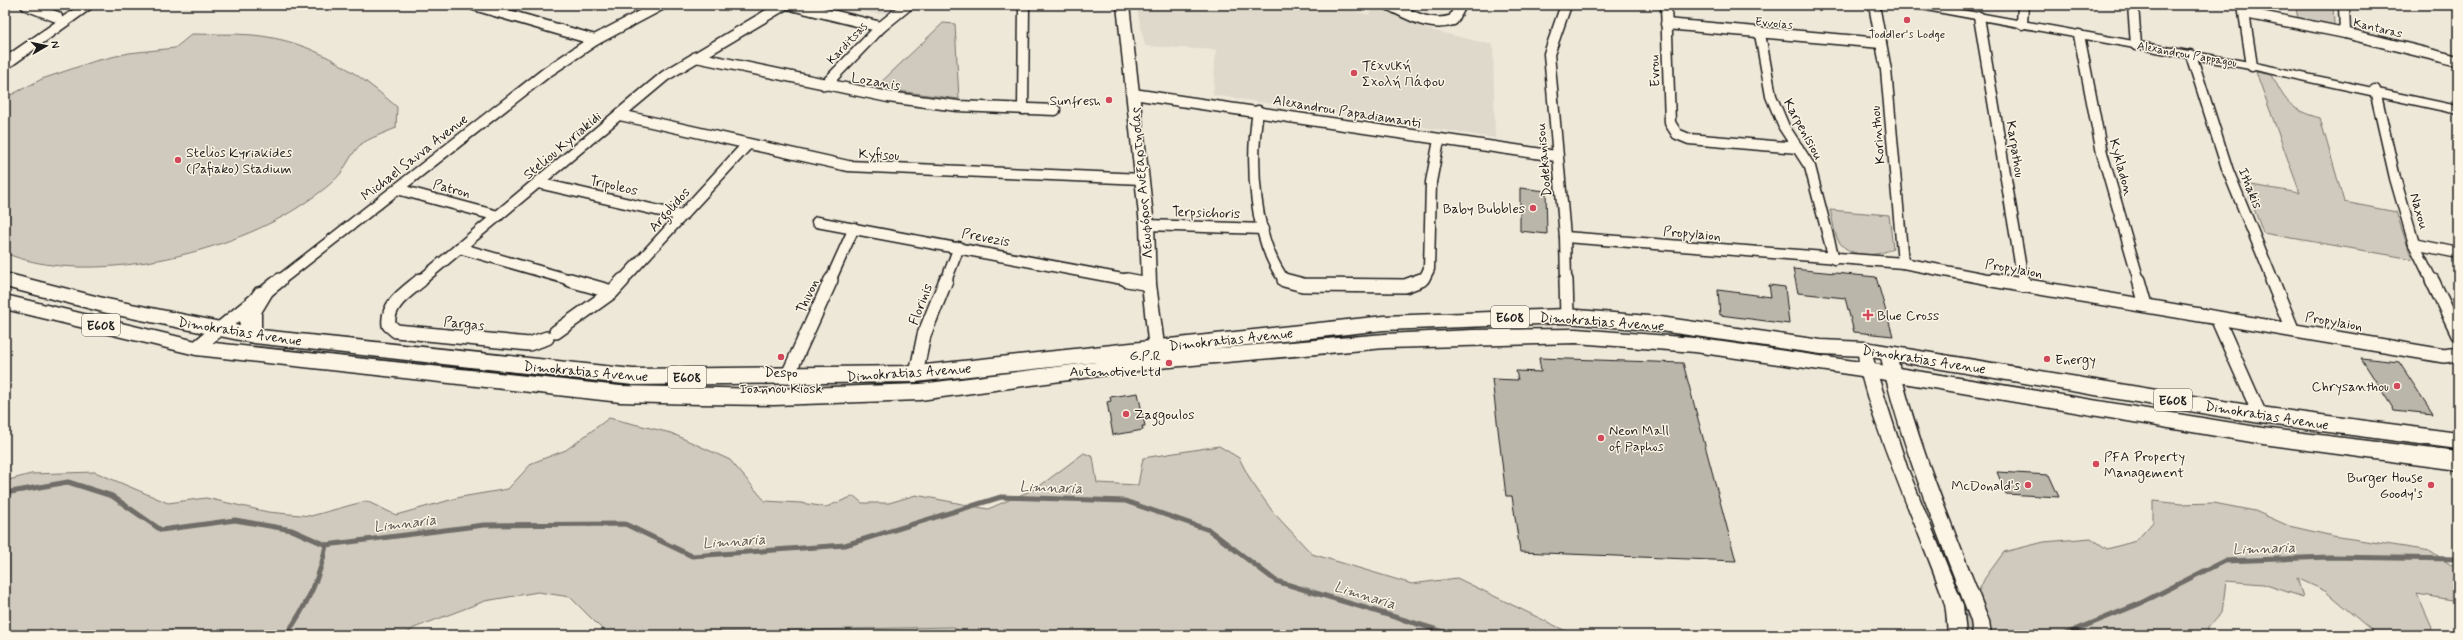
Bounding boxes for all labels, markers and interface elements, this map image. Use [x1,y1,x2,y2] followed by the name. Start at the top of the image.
[1754,14,1794,34] street label: Evvoias
[1902,15,1912,25] marker: Toddler's Lodge
[2352,15,2404,43] street label: Kantaras
[824,19,872,68] street label: Karditsas
[26,26,66,66] north arrow
[1869,27,1945,43] place label: Toddler's Lodge
[2136,38,2238,72] street label: Alexandrou Pappagou
[47,40,62,49] text: N
[1645,55,1665,87] street label: Evrou
[1362,57,1444,91] place label: Τεχνική Σχολή Πάφου
[1349,68,1359,78] marker: Τεχνική Σχολή Πάφου
[850,69,902,95] street label: Lozanis
[1272,91,1422,133] street label: Alexandrou Papadiamanti
[1049,92,1101,110] place label: Sunfresh
[1104,95,1114,105] marker: Sunfresh
[1779,95,1828,164] street label: Karpenisiou
[1866,105,1890,165] street label: Korinthou
[1126,106,1158,260] street label: Λεωφόρος Ανεξαρτησίας
[520,108,605,184] street label: Steliou Kyriakidi
[357,110,472,205] street label: Michael Savva Avenue
[2002,119,2028,179] street label: Karpathou
[1532,122,1556,198] street label: Dodekanisou
[2105,137,2137,198] street label: Kykladon
[186,144,292,178] place label: Stelios Kyriakides (Pafiako) Stadium
[858,145,900,165] street label: Kyfisou
[173,155,183,165] marker: Stelios Kyriakides (Pafiako) Stadium
[2234,165,2266,212] street label: Ithakis
[588,172,640,200] street label: Tripoleos
[431,175,472,203] street label: Patron
[645,184,696,237] street label: Argolidos
[2405,191,2433,232] street label: Naxou
[1443,200,1525,218] place label: Baby Bubbles
[1171,203,1240,223] street label: Terpsichoris
[1528,203,1538,213] marker: Baby Bubbles
[1662,223,1722,245] street label: Propylaion
[960,224,1011,251] street label: Prevezis
[1984,255,2044,283] street label: Propylaion
[792,276,823,317] street label: Thivon
[905,281,937,328] street label: Florinis
[1491,306,1529,328] road number: E608
[1877,307,1939,325] place label: Blue Cross
[2304,308,2364,336] street label: Propylaion
[1539,309,1665,335] street label: Dimokratias Avenue
[1862,309,1874,321] marker: Blue Cross
[177,313,303,351] street label: Dimokratias Avenue
[443,313,485,336] street label: Pargas
[82,314,120,336] road number: E608
[1168,325,1294,355] street label: Dimokratias Avenue
[1861,341,1987,379] street label: Dimokratias Avenue
[1070,347,1161,381] place label: G.P.R Automotive Ltd
[2055,351,2096,370] place label: Energy
[776,352,786,362] marker: Despo Ioannou Kiosk
[2042,354,2052,364] marker: Energy
[523,358,649,386] street label: Dimokratias Avenue
[1164,358,1174,368] marker: G.P.R Automotive Ltd
[846,360,972,386] street label: Dimokratias Avenue
[740,364,822,398] place label: Despo Ioannou Kiosk
[668,366,706,388] road number: E608
[2311,378,2389,396] place label: Chrysanthou
[2392,381,2402,391] marker: Chrysanthou
[2154,389,2192,411] road number: E608
[2204,397,2330,435] street label: Dimokratias Avenue
[1134,406,1194,426] place label: Zaggoulos
[1121,409,1131,419] marker: Zaggoulos
[1609,422,1669,456] place label: Neon Mall of Paphos
[1596,433,1606,443] marker: Neon Mall of Paphos
[2104,448,2185,483] place label: PFA Property Management
[2091,459,2101,469] marker: PFA Property Management
[2347,469,2423,503] place label: Burger House Goody's
[1019,477,1083,499] water label: Limnaria
[1951,477,2020,495] place label: McDonald's
[2023,480,2033,490] marker: McDonald's
[2426,480,2436,490] marker: Burger House Goody's
[373,510,438,538] water label: Limnaria
[702,530,767,554] water label: Limnaria
[2232,538,2296,560] water label: Limnaria
[1332,577,1398,615] water label: Limnaria

